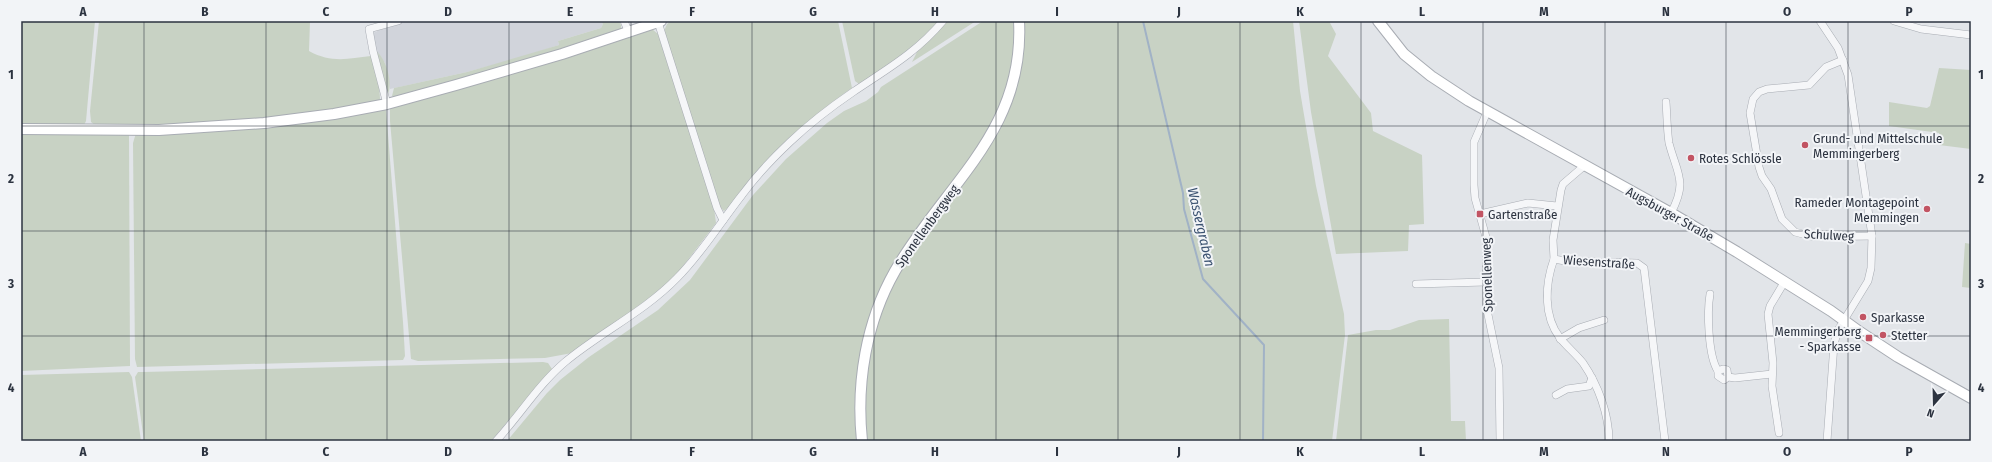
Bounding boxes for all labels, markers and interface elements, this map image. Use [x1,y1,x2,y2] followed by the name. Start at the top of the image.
[78,4,87,19] text: A
[201,4,209,19] text: B
[323,4,330,19] text: C
[444,4,452,19] text: D
[567,4,573,19] text: E
[689,4,695,19] text: F
[809,4,817,19] text: G
[931,4,939,19] text: H
[1055,4,1059,19] text: I
[1176,4,1181,19] text: J
[1296,4,1304,19] text: K
[1419,4,1425,19] text: L
[1539,4,1549,19] text: M
[1662,4,1670,19] text: N
[1783,4,1791,19] text: O
[1905,4,1913,19] text: P
[8,67,14,82] text: 1
[1978,67,1984,82] text: 1
[1813,131,1942,161] place label: Grund- und Mittelschule Memmingerberg
[1800,140,1810,150] marker: Grund- und Mittelschule Memmingerberg
[1699,151,1782,166] place label: Rotes Schlössle
[1686,153,1696,163] marker: Rotes Schlössle
[7,171,14,186] text: 2
[1977,171,1984,186] text: 2
[892,181,963,270] street label: Sponellenbergweg
[1624,184,1716,244] street label: Augsburger Straße
[1184,186,1218,268] water label: Wassergraben
[1794,195,1920,225] place label: Rameder Montagepoint Memmingen
[1922,204,1932,214] marker: Rameder Montagepoint Memmingen
[1488,207,1557,222] place label: Gartenstraße
[1475,209,1485,219] marker: Gartenstraße
[1804,226,1855,244] street label: Schulweg
[1478,237,1496,313] street label: Sponellenweg
[1563,252,1635,272] street label: Wiesenstraße
[7,276,14,291] text: 3
[1977,276,1984,291] text: 3
[1871,310,1925,325] place label: Sparkasse
[1858,312,1868,322] marker: Sparkasse
[1775,324,1862,354] place label: Memmingerberg - Sparkasse
[1891,328,1928,343] place label: Stetter
[1878,330,1888,340] marker: Stetter
[1864,333,1874,343] marker: Memmingerberg - Sparkasse
[8,380,15,395] text: 4
[1978,380,1985,395] text: 4
[1914,384,1954,424] north arrow
[1925,406,1936,420] text: N
[78,444,87,459] text: A
[201,444,209,459] text: B
[323,444,330,459] text: C
[444,444,452,459] text: D
[567,444,573,459] text: E
[689,444,695,459] text: F
[809,444,817,459] text: G
[931,444,939,459] text: H
[1055,444,1059,459] text: I
[1176,444,1181,459] text: J
[1296,444,1304,459] text: K
[1419,444,1425,459] text: L
[1539,444,1549,459] text: M
[1662,444,1670,459] text: N
[1783,444,1791,459] text: O
[1905,444,1913,459] text: P

